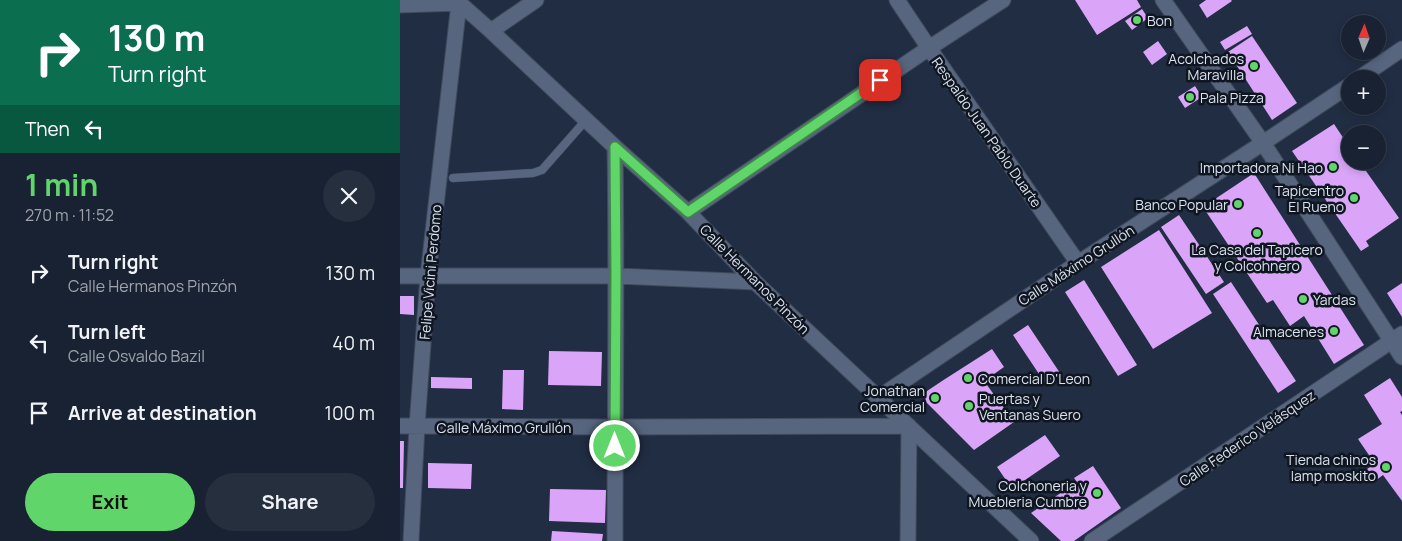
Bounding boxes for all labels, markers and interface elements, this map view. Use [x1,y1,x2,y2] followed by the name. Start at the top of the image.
[1147,11,1172,30] place label: Bon
[108,14,205,62] text: 130 m
[1131,14,1143,26] marker: Bon
[1341,15,1386,60] north arrow
[1341,15,1386,170] map controls
[25,20,90,85] icon: right
[1168,49,1244,84] place label: Acolchados Maravilla
[928,53,1046,211] street label: Respaldo Juan Pablo Duarte
[108,59,206,89] text: Turn right
[859,59,901,101] pin
[1248,60,1260,72] marker: Acolchados Maravilla
[866,66,894,94] icon: arrive
[1341,70,1386,115] button: +
[1200,88,1264,107] place label: Pala Pizza
[1184,91,1196,103] marker: Pala Pizza
[80,115,108,143] icon: left
[25,116,70,142] text: Then
[1341,125,1386,170] button: −
[1200,158,1323,177] place label: Importadora Ni Hao
[1327,161,1339,173] marker: Importadora Ni Hao
[25,164,98,205] text: 1 min
[323,170,375,222] button: close
[1275,181,1344,216] place label: Tapicentro El Rueno
[1348,192,1360,204] marker: Tapicentro El Rueno
[1135,195,1228,214] place label: Banco Popular
[1232,198,1244,210] marker: Banco Popular
[25,204,114,226] text: 270 m · 11:52
[415,204,445,340] street label: Felipe Vicini Perdomo
[696,220,814,338] street label: Calle Hermanos Pinzón
[1014,220,1138,310] street label: Calle Máximo Grullón
[1251,227,1263,239] marker: La Casa del Tapicero y Colcohnero
[1191,240,1323,275] place label: La Casa del Tapicero y Colcohnero
[68,249,158,275] text: Turn right
[25,259,53,287] icon: right
[326,260,375,286] text: 130 m
[68,275,237,297] text: Calle Hermanos Pinzón
[1313,290,1356,309] place label: Yardas
[1297,293,1309,305] marker: Yardas
[68,319,146,345] text: Turn left
[1253,322,1324,341] place label: Almacenes
[1328,325,1340,337] marker: Almacenes
[25,329,53,357] icon: left
[332,330,375,356] text: 40 m
[68,345,205,367] text: Calle Osvaldo Bazil
[978,369,1090,388] place label: Comercial D'Leon
[962,372,974,384] marker: Comercial D'Leon
[860,381,925,416] place label: Jonathan Comercial
[1175,385,1319,491] street label: Calle Federico Velásquez
[979,389,1081,424] place label: Puertas y Ventanas Suero
[929,392,941,404] marker: Jonathan Comercial
[25,399,53,427] icon: arrive
[68,400,257,426] text: Arrive at destination
[324,400,375,426] text: 100 m
[963,400,975,412] marker: Puertas y Ventanas Suero
[437,418,571,437] street label: Calle Máximo Grullón
[588,419,640,471] position arrow
[1286,450,1376,485] place label: Tienda chinos lamp moskito
[1380,461,1392,473] marker: Tienda chinos lamp moskito
[25,473,195,531] button: Exit
[205,473,375,531] button: Share
[969,476,1088,511] place label: Colchoneria y Muebleria Cumbre
[1091,487,1103,499] marker: Colchoneria y Muebleria Cumbre

